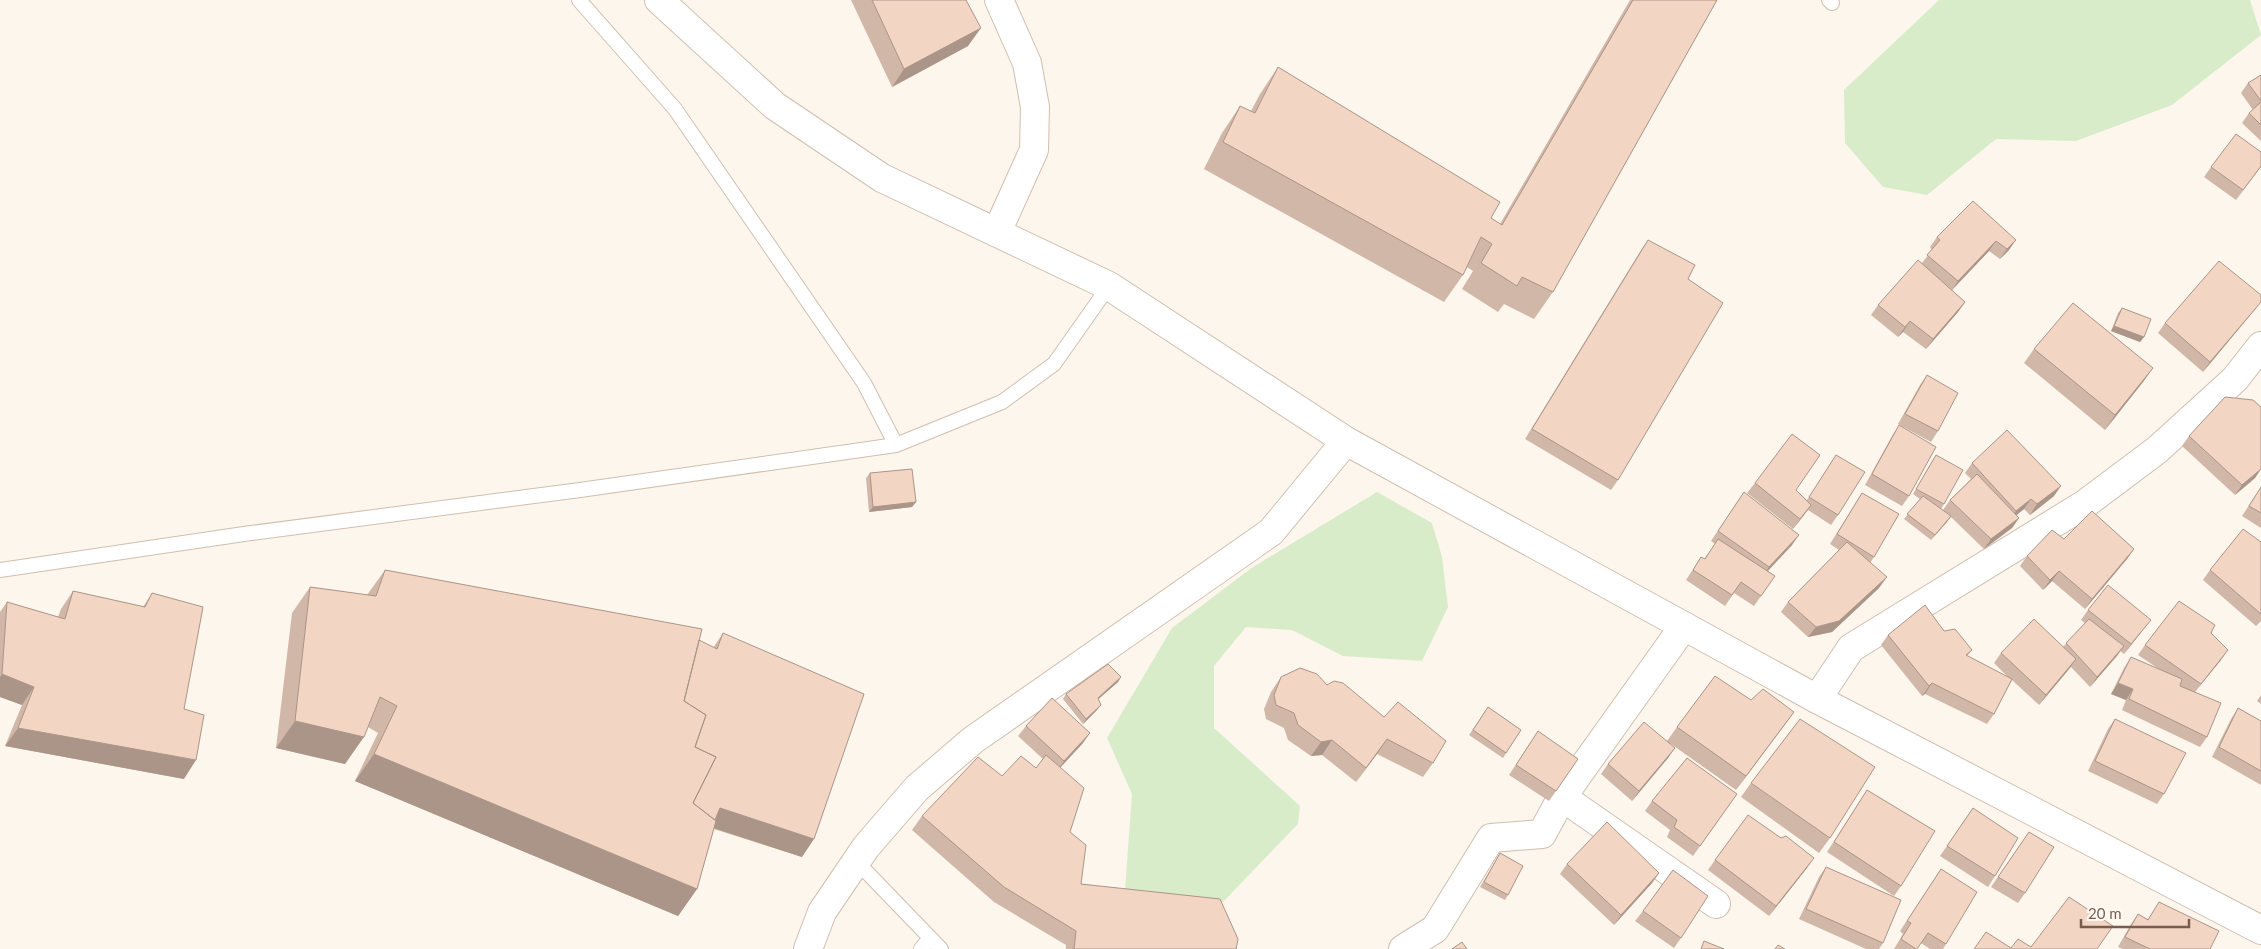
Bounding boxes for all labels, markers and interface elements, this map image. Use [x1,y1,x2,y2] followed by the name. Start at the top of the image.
[2081,896,2188,928] scale bar
[2088,904,2122,922] text: 20 m

